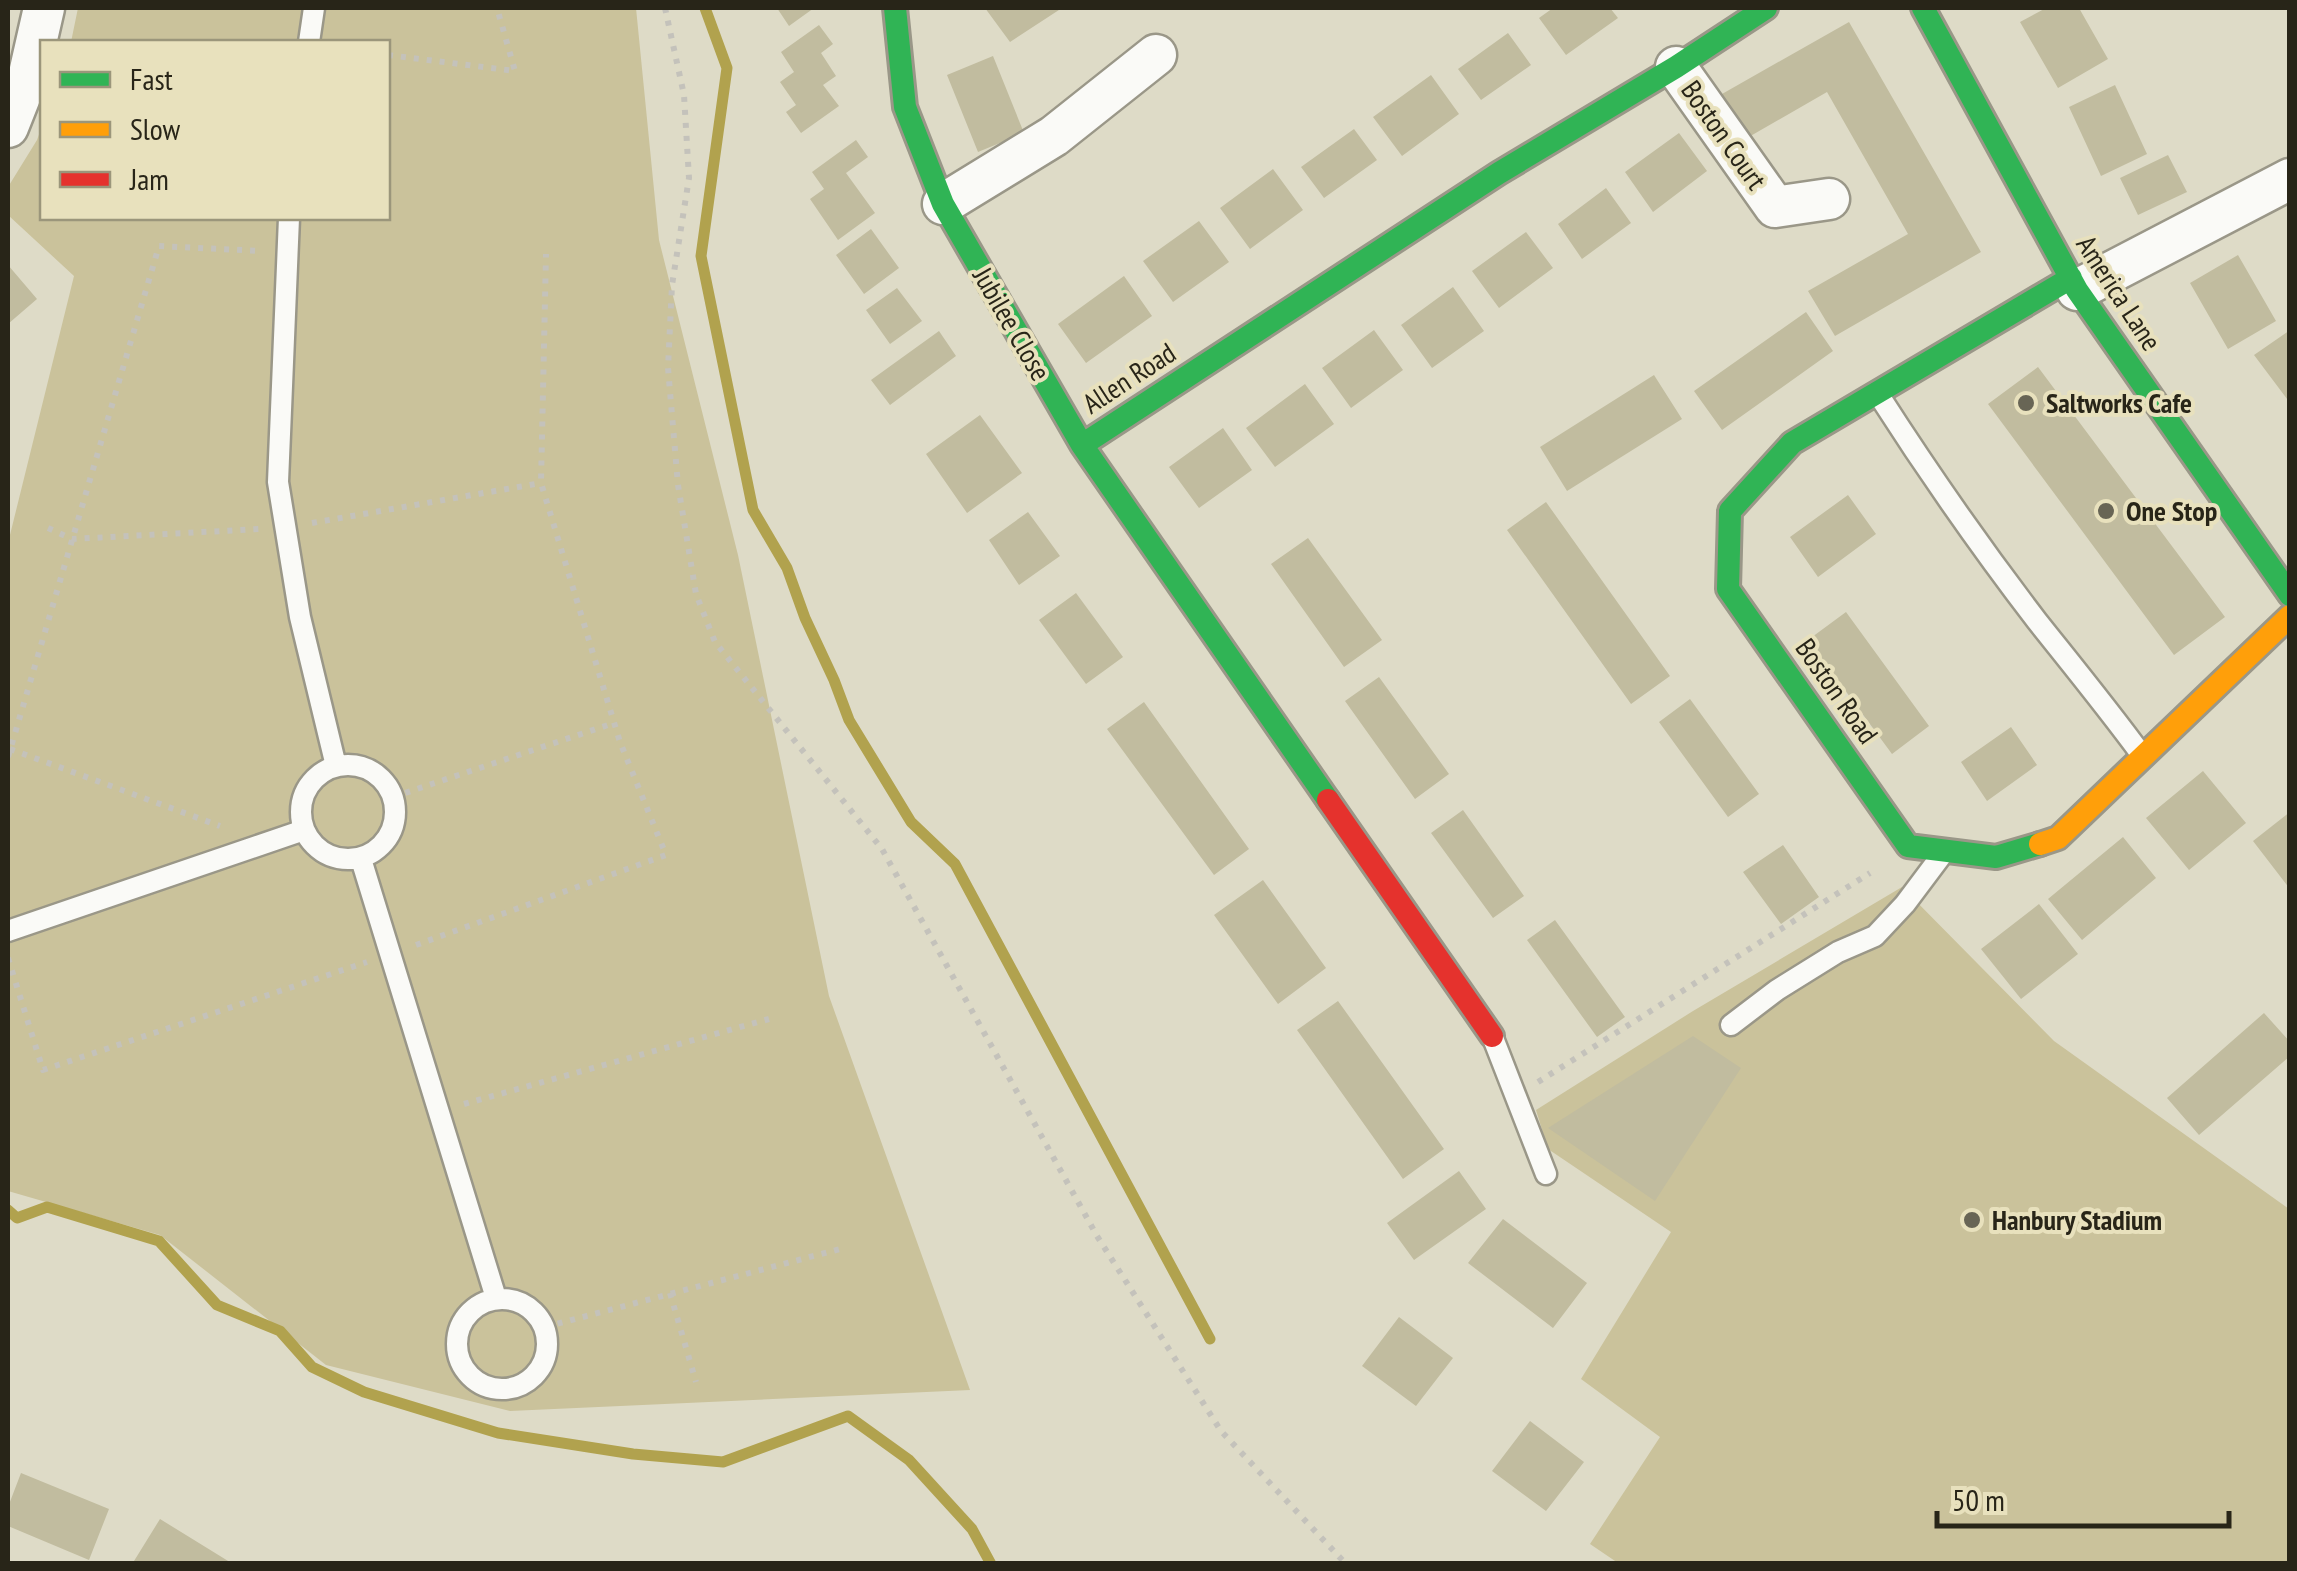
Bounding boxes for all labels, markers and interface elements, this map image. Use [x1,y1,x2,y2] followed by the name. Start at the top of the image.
[40,40,390,220] legend
[130,59,174,98] text: Fast
[1673,73,1776,197] street label: Boston Court
[130,109,181,148] text: Slow
[129,159,169,198] text: Jam
[2068,228,2170,357] street label: America Lane
[965,260,1060,387] street label: Jubilee Close
[1075,334,1182,421] street label: Allen Road
[2046,384,2192,421] place label: Saltworks Cafe
[2015,392,2037,414] marker: Saltworks Cafe
[2126,492,2217,529] place label: One Stop
[2095,500,2117,522] marker: One Stop
[1788,631,1887,751] street label: Boston Road
[1992,1201,2162,1238] place label: Hanbury Stadium
[1961,1209,1983,1231] marker: Hanbury Stadium
[1937,1466,2230,1528] scale bar
[1952,1480,2005,1519] text: 50 m

